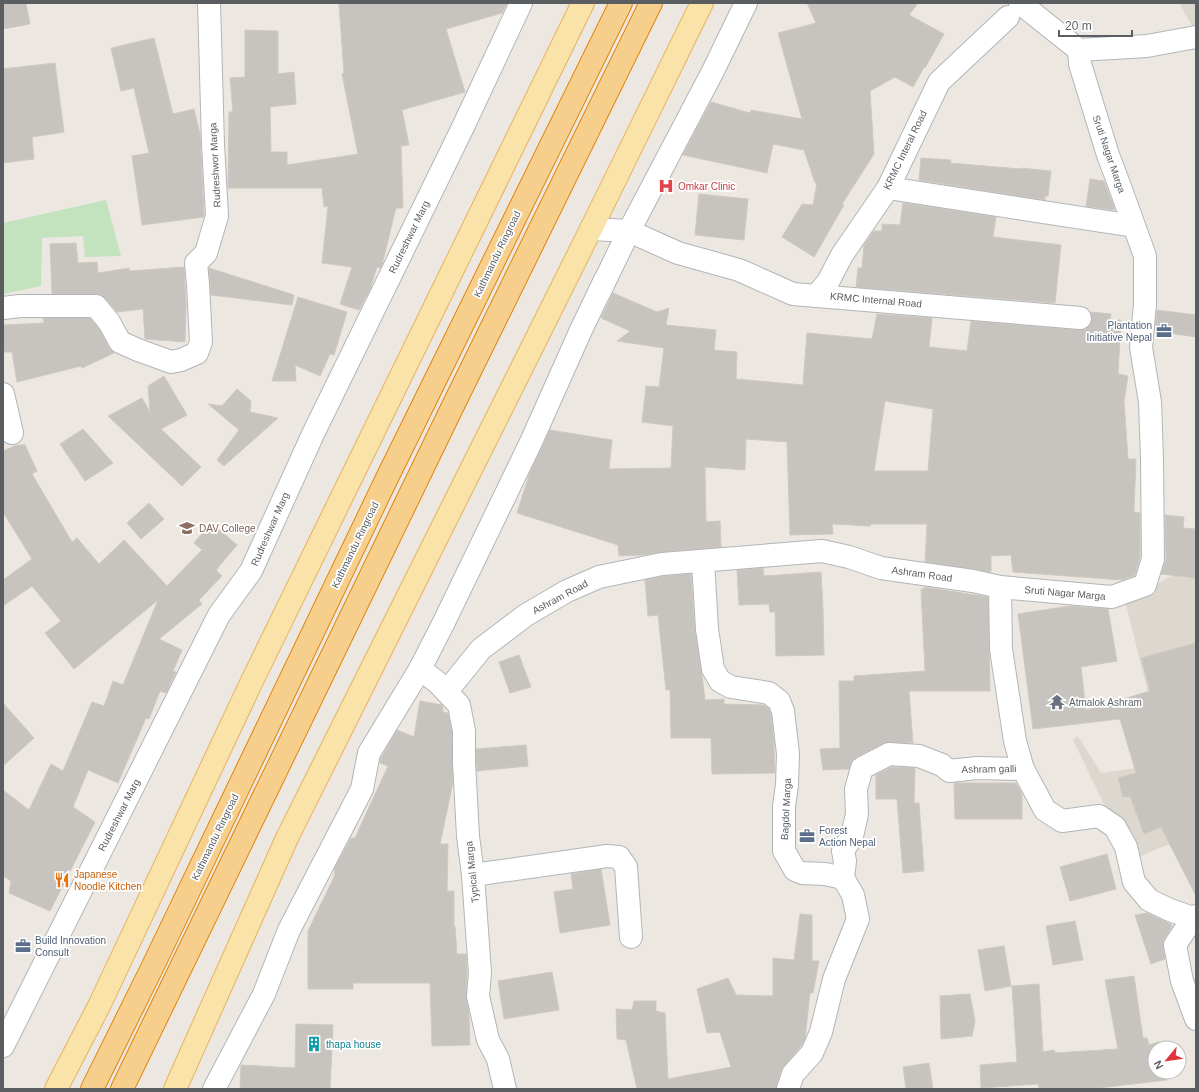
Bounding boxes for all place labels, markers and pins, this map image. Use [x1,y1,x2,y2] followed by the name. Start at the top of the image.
[657,177,675,195] hospital icon: Omkar Clinic
[678,181,735,192] place label: Omkar Clinic
[1086,320,1152,343] place label: Plantation Initiative Nepal
[1155,322,1173,340] office icon: Plantation Initiative Nepal
[178,519,196,537] school or university icon: DAV College
[199,523,256,534] place label: DAV College
[1048,693,1066,711] temple icon: Atmalok Ashram
[1069,697,1142,708] place label: Atmalok Ashram
[819,825,876,848] place label: Forest Action Nepal
[798,827,816,845] office icon: Forest Action Nepal
[74,869,142,892] place label: Japanese Noodle Kitchen
[53,871,71,889] restaurant icon: Japanese Noodle Kitchen
[35,935,106,958] place label: Build Innovation Consult
[14,937,32,955] office icon: Build Innovation Consult
[305,1035,323,1053] building icon: thapa house
[326,1039,381,1050] place label: thapa house

